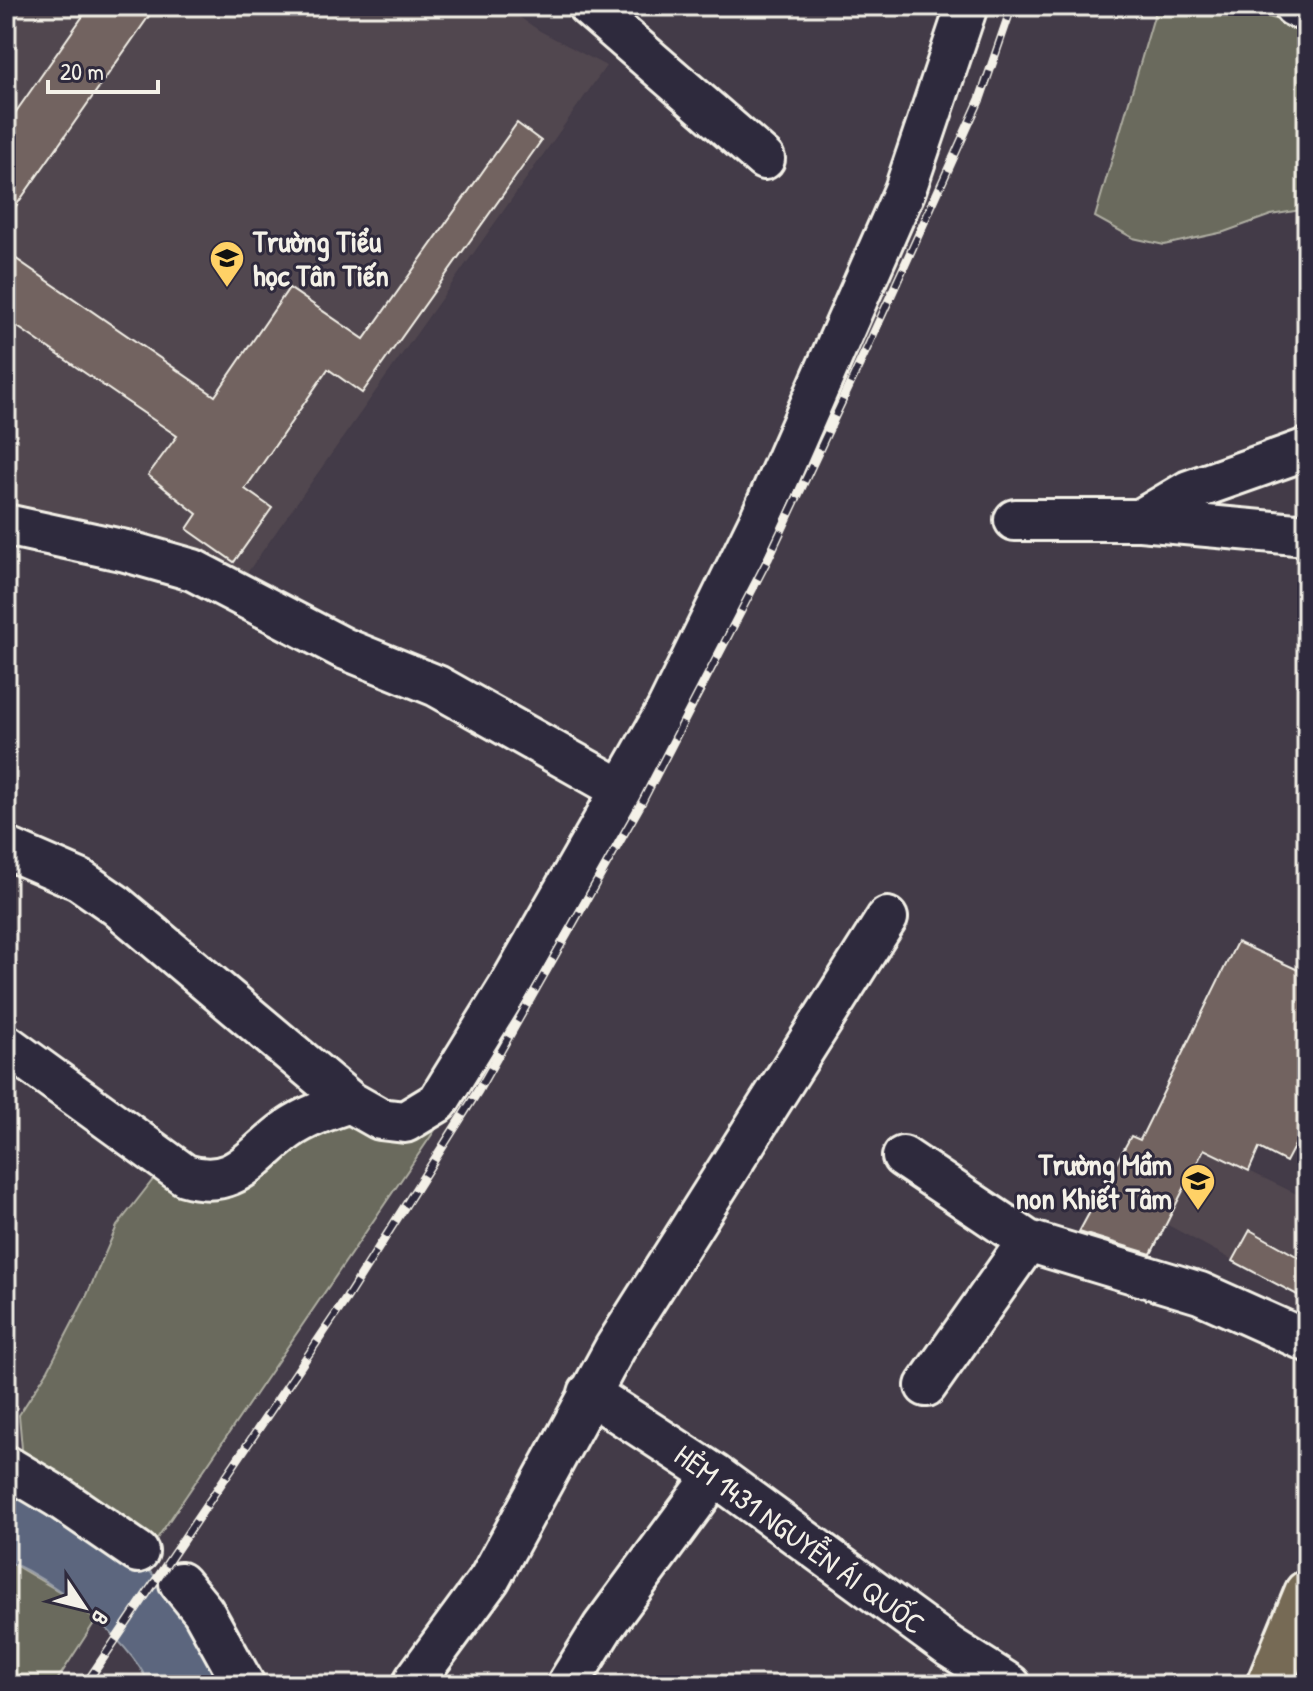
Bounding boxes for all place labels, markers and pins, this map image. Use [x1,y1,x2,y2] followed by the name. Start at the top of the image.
[252,221,389,295] place label: Trường Tiểu học Tân Tiến
[208,239,246,289] school or university icon: Trường Tiểu học Tân Tiến
[1016,1144,1172,1218] place label: Trường Mầm non Khiết Tâm
[1179,1162,1217,1212] school or university icon: Trường Mầm non Khiết Tâm

